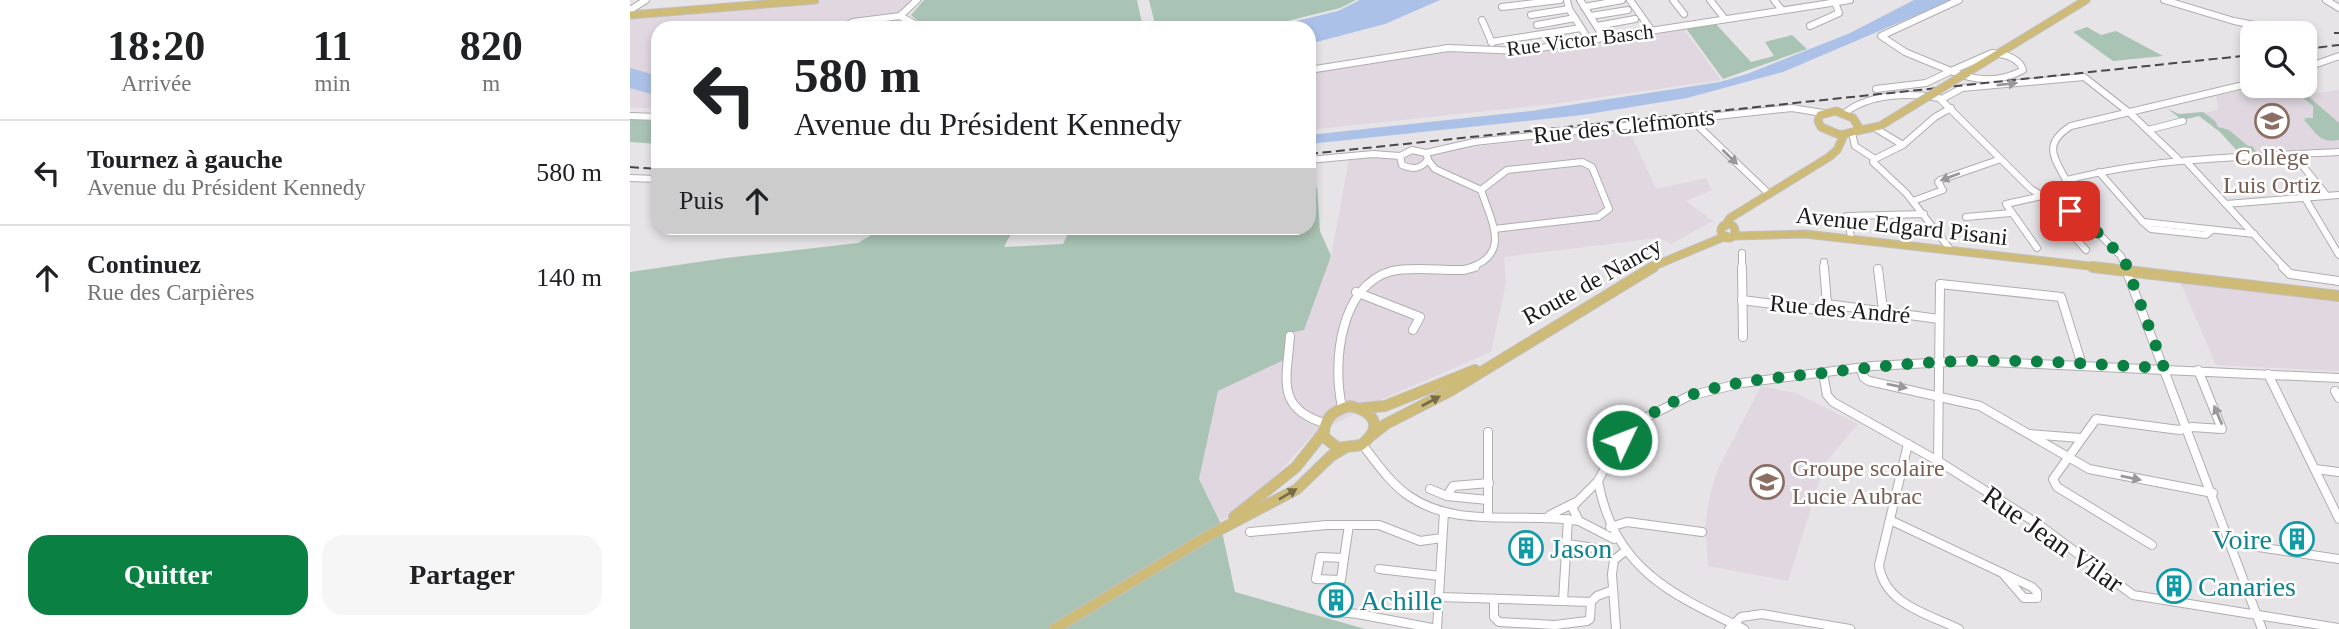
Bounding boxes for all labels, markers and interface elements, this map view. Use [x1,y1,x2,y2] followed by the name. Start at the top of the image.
[1505,19,1655,61] street label: Rue Victor Basch
[2240,21,2317,98] map controls
[2240,21,2317,98] button: search
[107,23,205,69] text: 18:20
[313,23,352,69] text: 11
[460,23,523,69] text: 820
[794,48,921,103] text: 580 m
[679,49,770,140] icon: left
[121,71,191,96] text: Arrivée
[315,71,350,96] text: min
[482,71,500,96] text: m
[1996,78,2018,89] one-way arrow
[2253,102,2291,140] school or university icon: Collège Luis Ortiz
[1532,104,1716,148] street label: Rue des Clefmonts
[794,106,1182,142] text: Avenue du Président Kennedy
[2223,144,2321,198] place label: Collège Luis Ortiz
[87,145,283,174] text: Tournez à gauche
[1721,148,1738,164] one-way arrow
[28,154,66,192] icon: left
[536,158,602,187] text: 580 m
[1940,172,1961,183] one-way arrow
[87,175,366,200] text: Avenue du Président Kennedy
[2040,181,2100,241] pin
[738,182,776,220] icon: ahead
[679,186,724,215] text: Puis
[2051,192,2089,230] icon: arrive
[1795,202,2010,250] street label: Avenue Edgard Pisani
[1518,232,1666,330] street label: Route de Nancy
[87,250,201,279] text: Continuez
[28,259,66,297] icon: ahead
[536,263,602,292] text: 140 m
[87,280,254,305] text: Rue des Carpières
[1768,290,1912,328] street label: Rue des André
[1886,381,1908,392] one-way arrow
[1422,395,1441,407] one-way arrow
[1585,403,1659,477] position arrow
[2212,405,2224,425] one-way arrow
[1792,455,1945,509] place label: Groupe scolaire Lucie Aubrac
[1748,463,1786,501] school or university icon: Groupe scolaire Lucie Aubrac
[2120,473,2142,484] one-way arrow
[1977,479,2130,599] street label: Rue Jean Vilar
[1279,487,1298,500] one-way arrow
[2278,520,2316,558] building icon: Voire
[2212,524,2272,555] place label: Voire
[1507,529,1545,567] building icon: Jason
[1550,533,1612,564] place label: Jason
[28,535,308,615] button: Quitter
[322,535,602,615] button: Partager
[2155,567,2193,605] building icon: Canaries
[2198,571,2296,602] place label: Canaries
[1317,581,1355,619] building icon: Achille
[1360,585,1442,616] place label: Achille

